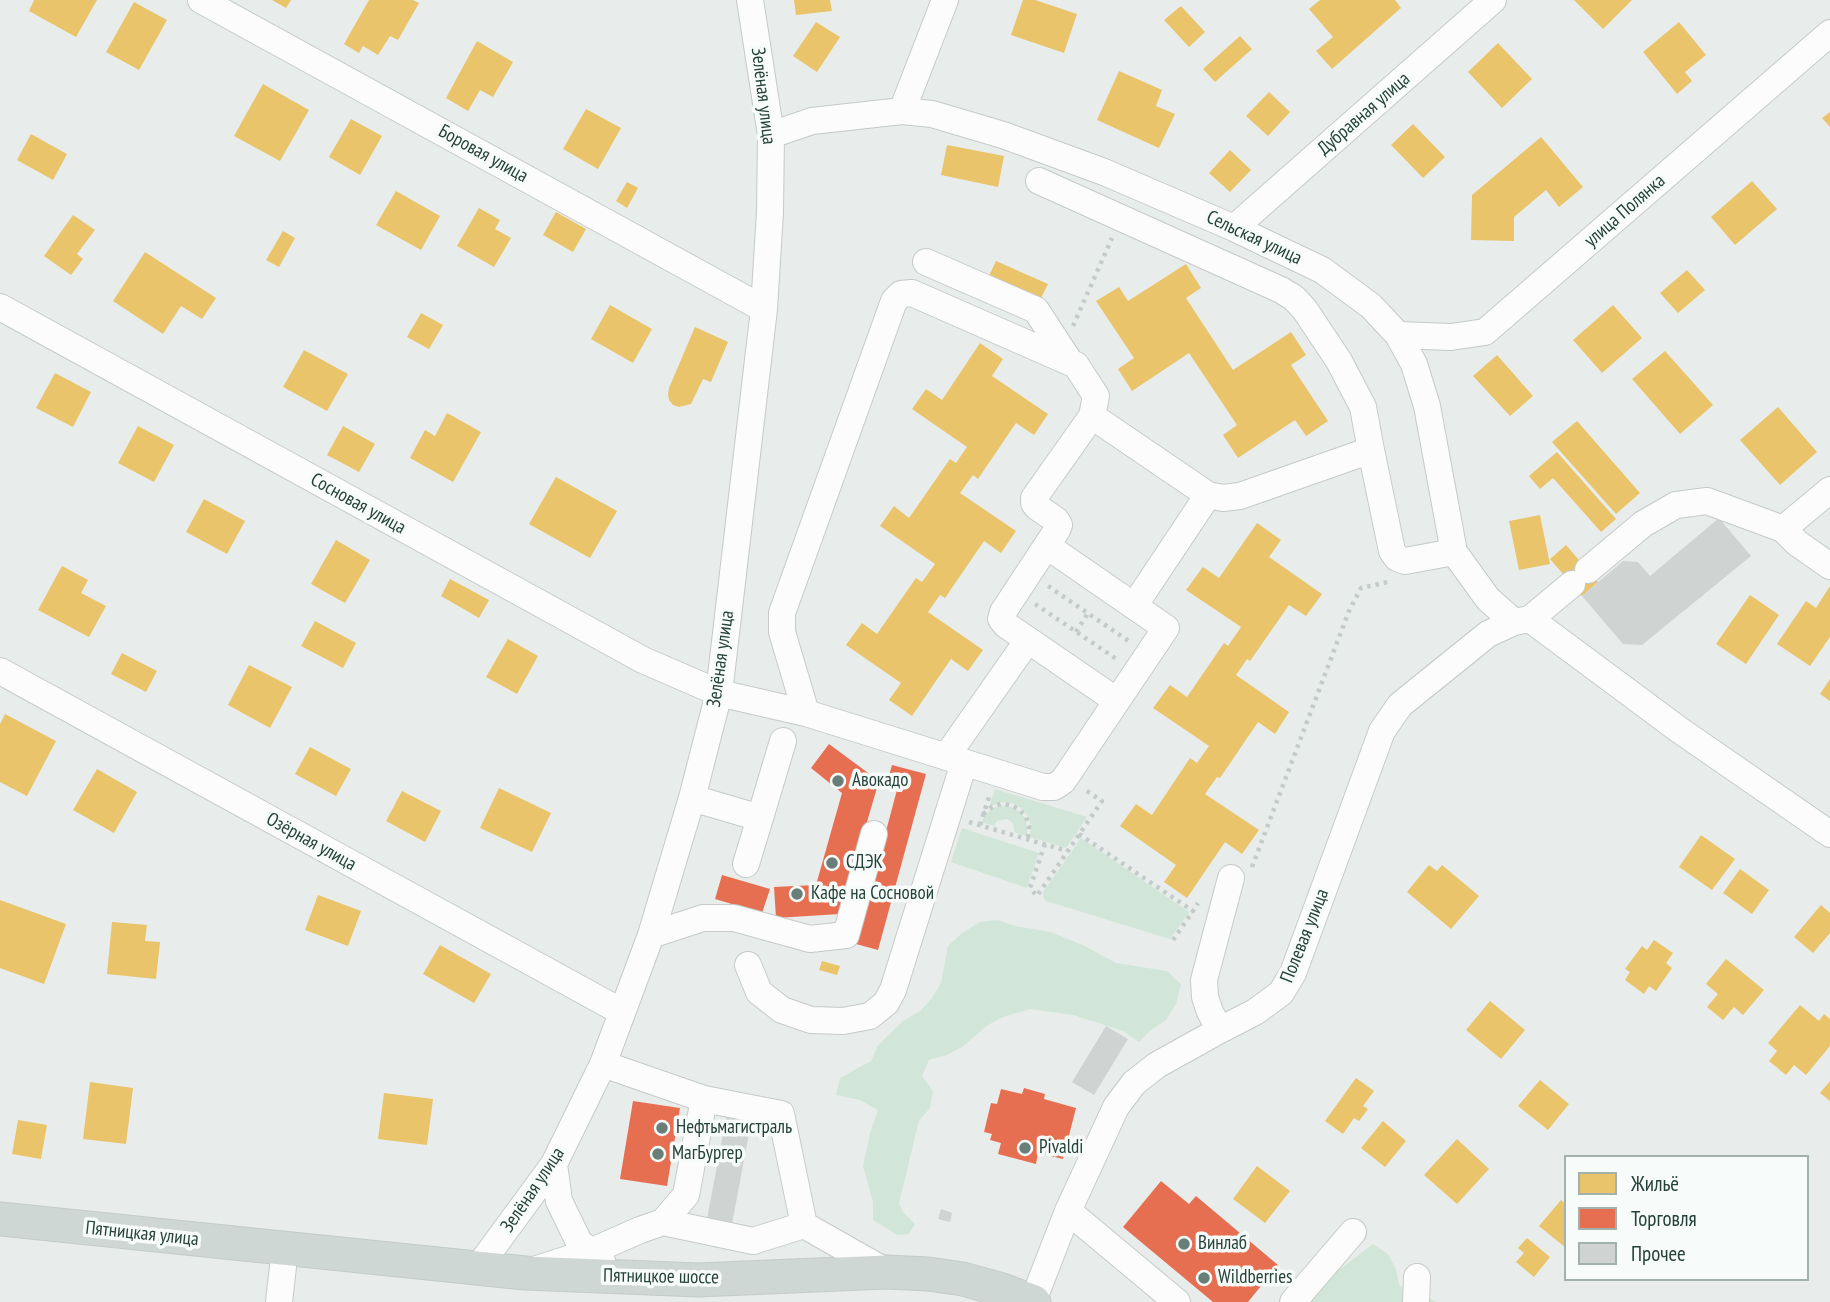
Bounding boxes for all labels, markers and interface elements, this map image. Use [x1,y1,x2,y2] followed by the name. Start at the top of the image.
[746,46,780,146] street label: Зелёная улица
[1313,68,1415,160] street label: Дубравная улица
[434,120,532,188] street label: Боровая улица
[1580,170,1670,252] street label: улица Полянка
[1203,206,1305,270] street label: Сельская улица
[306,469,410,539] street label: Сосновая улица
[703,609,739,709] street label: Зелёная улица
[852,770,908,792] place label: Авокадо
[830,773,846,789] marker: Авокадо
[262,808,360,876] street label: Озёрная улица
[846,852,883,874] place label: СДЭК
[824,855,840,871] marker: СДЭК
[811,883,934,905] place label: Кафе на Сосновой
[789,886,805,902] marker: Кафе на Сосновой
[1276,886,1334,986] street label: Полевая улица
[676,1117,792,1139] place label: Нефтьмагистраль
[654,1120,670,1136] marker: Нефтьмагистраль
[1039,1137,1083,1159] place label: Pivaldi
[1017,1140,1033,1156] marker: Pivaldi
[496,1143,570,1237] street label: Зелёная улица
[672,1143,743,1165] place label: МагБургер
[650,1146,666,1162] marker: МагБургер
[1564,1155,1809,1281] legend
[1631,1170,1679,1197] text: Жильё
[1631,1205,1697,1232] text: Торговля
[84,1217,200,1251] street label: Пятницкая улица
[1198,1233,1247,1255] place label: Винлаб
[1176,1236,1192,1252] marker: Винлаб
[1631,1240,1686,1267] text: Прочее
[603,1265,719,1289] street label: Пятницкое шоссе
[1218,1267,1292,1289] place label: Wildberries
[1196,1270,1212,1286] marker: Wildberries

